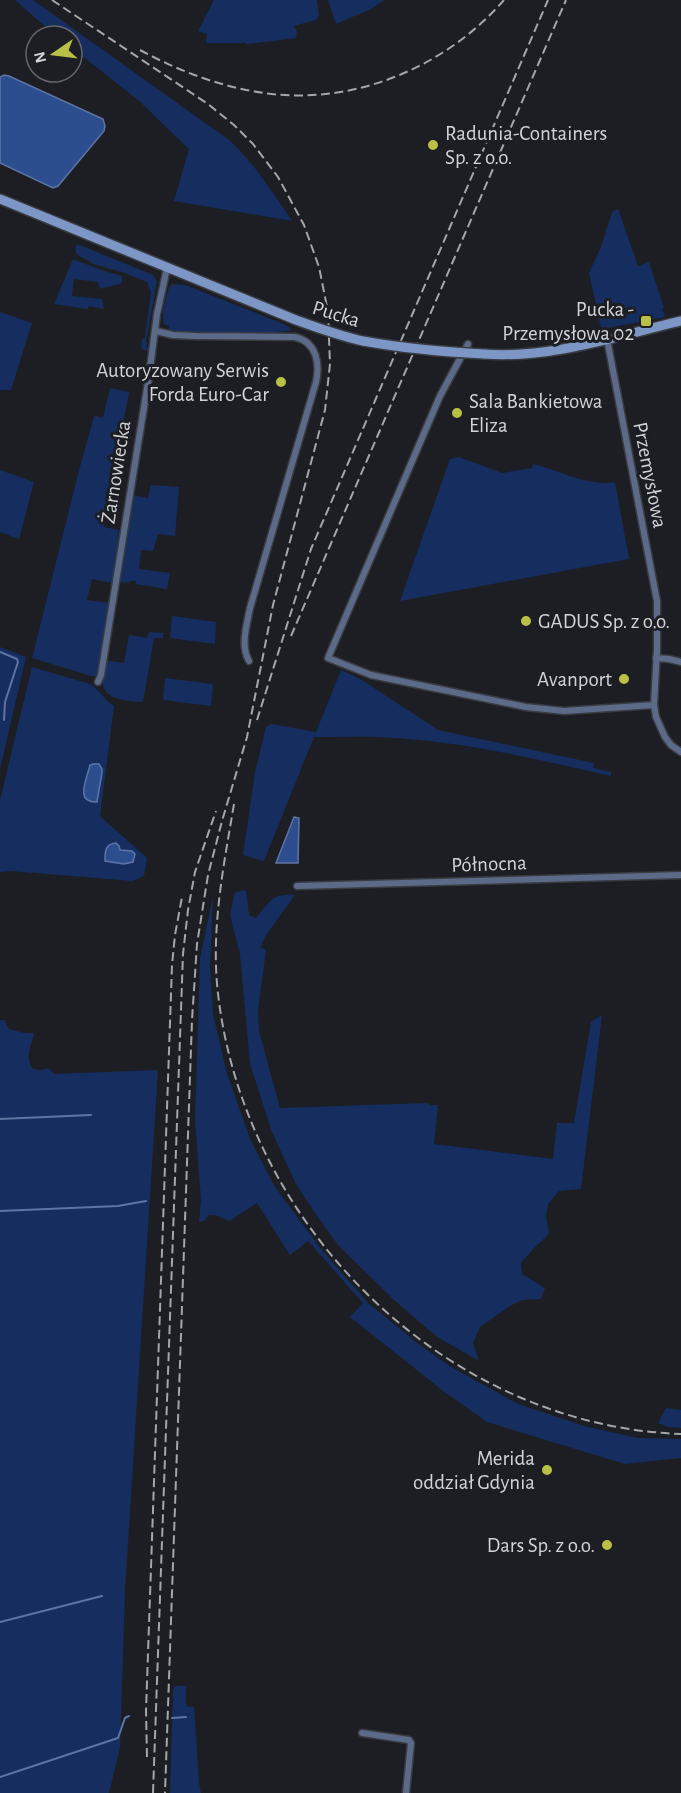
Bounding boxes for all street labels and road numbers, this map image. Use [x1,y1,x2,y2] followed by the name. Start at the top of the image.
[310,297,362,331] street label: Pucka
[97,419,135,525] street label: Żarnowiecka
[629,420,671,530] street label: Przemysłowa
[451,852,527,876] street label: Północna

